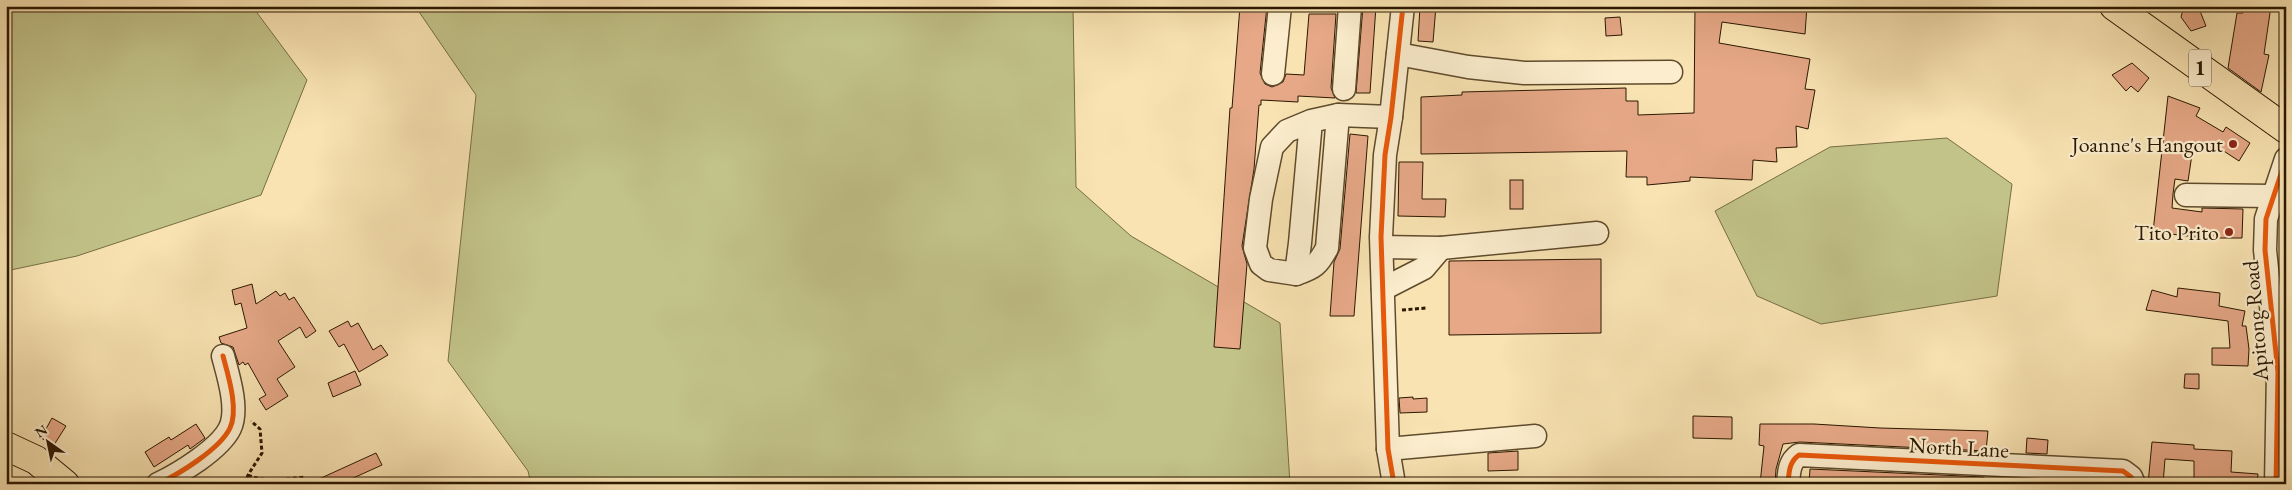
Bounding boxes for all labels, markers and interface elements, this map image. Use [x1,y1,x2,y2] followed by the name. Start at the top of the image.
[2189,49,2211,86] road number: 1
[2069,130,2223,159] place label: Joanne's Hangout
[2227,138,2239,150] marker: Joanne's Hangout
[2134,218,2219,247] place label: Tito Prito
[2223,226,2235,238] marker: Tito Prito
[2236,258,2275,384] street label: Apitong Road
[22,418,72,468] north arrow
[31,420,51,442] text: N
[1908,430,2010,465] street label: North Lane

